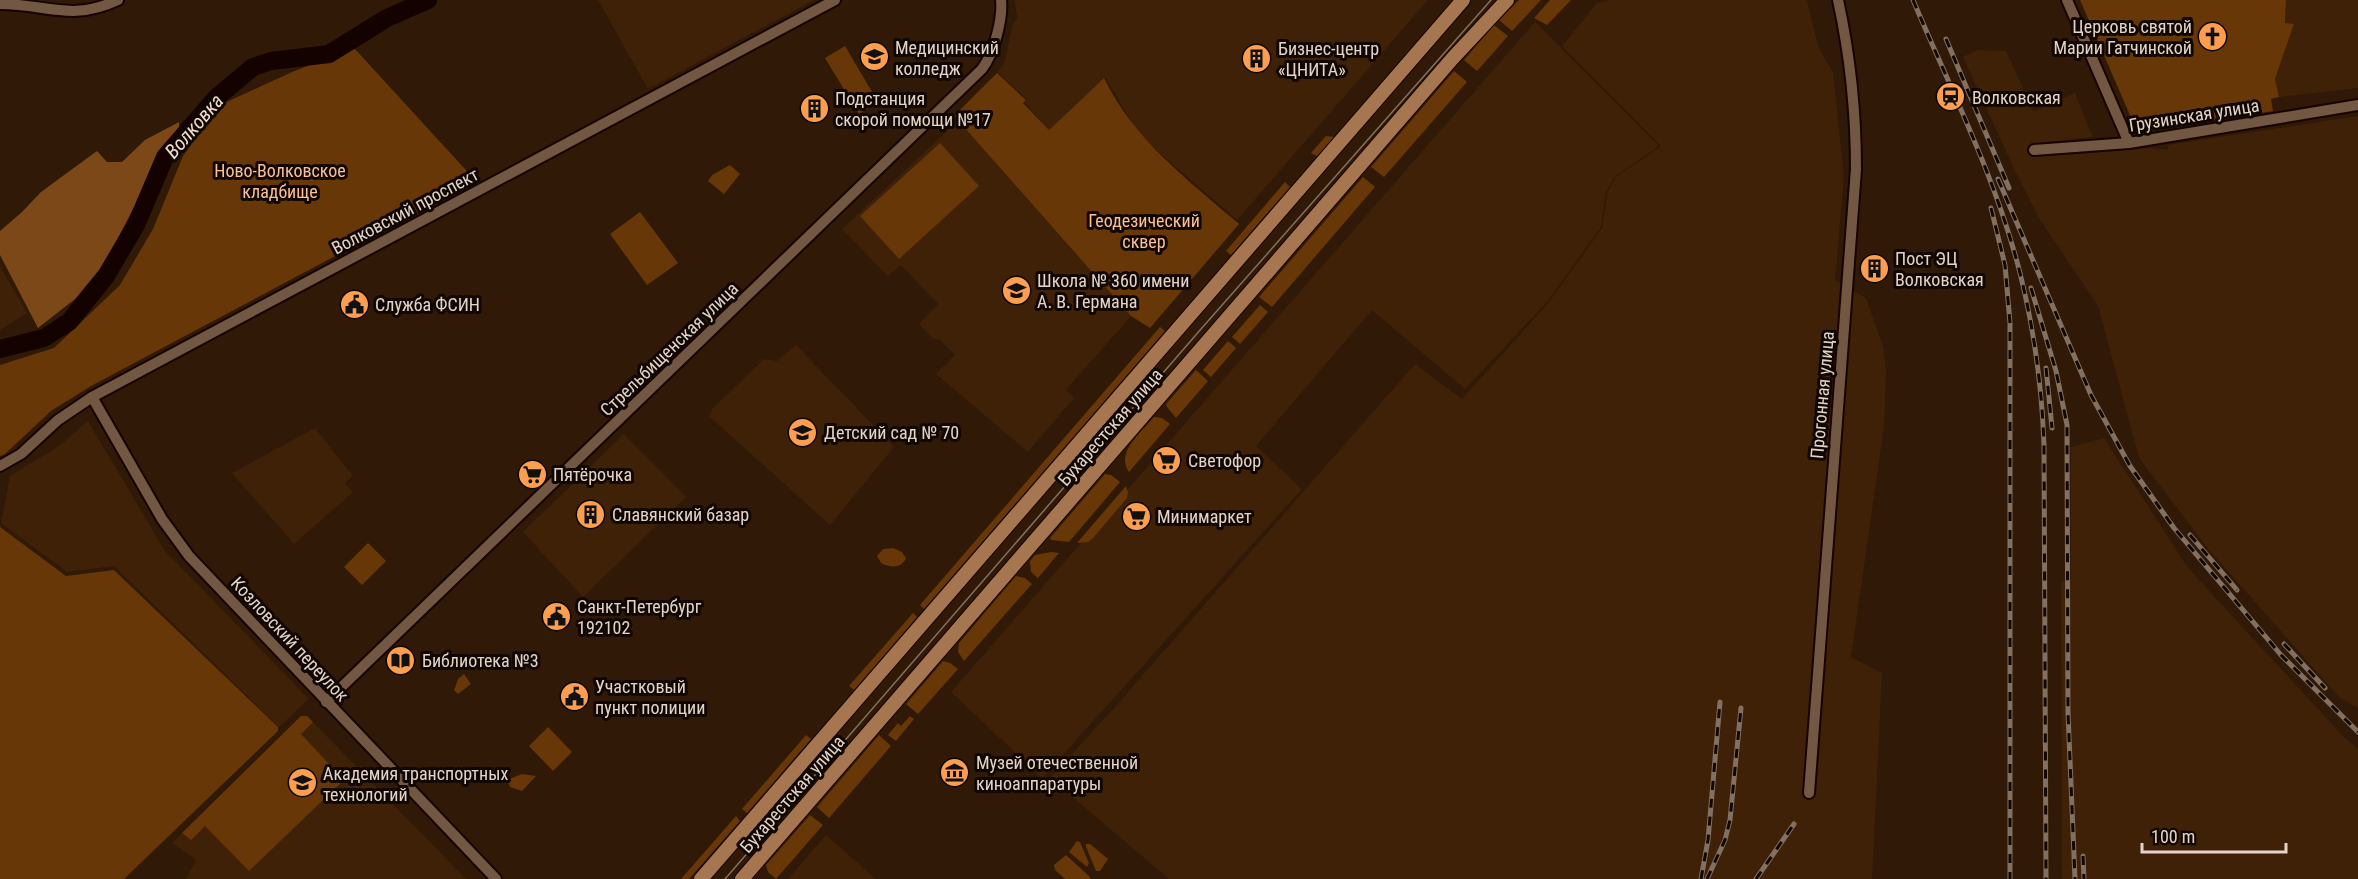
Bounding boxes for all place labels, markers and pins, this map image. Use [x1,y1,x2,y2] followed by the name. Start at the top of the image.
[2053,16,2192,58] place label: Церковь святой Марии Гатчинской
[2197,20,2229,52] church icon: Церковь святой Марии Гатчинской
[895,37,999,79] place label: Медицинский колледж
[1278,38,1379,80] place label: Бизнес-центр «ЦНИТА»
[858,41,890,73] school or university icon: Медицинский колледж
[1241,42,1273,74] building icon: Бизнес-центр «ЦНИТА»
[1935,81,1967,113] station icon: Волковская
[1972,87,2061,108] place label: Волковская
[835,88,991,130] place label: Подстанция скорой помощи №17
[798,92,830,124] building icon: Подстанция скорой помощи №17
[1895,248,1984,290] place label: Пост ЭЦ Волковская
[1858,252,1890,284] building icon: Пост ЭЦ Волковская
[1037,270,1189,312] place label: Школа № 360 имени А. В. Германа
[1000,274,1032,306] school or university icon: Школа № 360 имени А. В. Германа
[338,288,370,320] public building icon: Служба ФСИН
[375,294,480,315] place label: Служба ФСИН
[787,416,819,448] school or university icon: Детский сад № 70
[824,422,959,443] place label: Детский сад № 70
[1151,444,1183,476] supermarket icon: Светофор
[1188,450,1261,471] place label: Светофор
[516,458,548,490] supermarket icon: Пятёрочка
[553,464,632,485] place label: Пятёрочка
[575,498,607,530] building icon: Славянский базар
[1120,500,1152,532] supermarket icon: Минимаркет
[612,504,749,525] place label: Славянский базар
[1157,506,1252,527] place label: Минимаркет
[577,596,702,638] place label: Санкт-Петербург 192102
[540,600,572,632] public building icon: Санкт-Петербург 192102
[385,644,417,676] library icon: Библиотека №3
[422,650,539,671] place label: Библиотека №3
[595,676,705,718] place label: Участковый пункт полиции
[558,680,590,712] public building icon: Участковый пункт полиции
[976,752,1138,794] place label: Музей отечественной киноаппаратуры
[939,756,971,788] museum icon: Музей отечественной киноаппаратуры
[323,763,508,805] place label: Академия транспортных технологий
[286,767,318,799] school or university icon: Академия транспортных технологий

